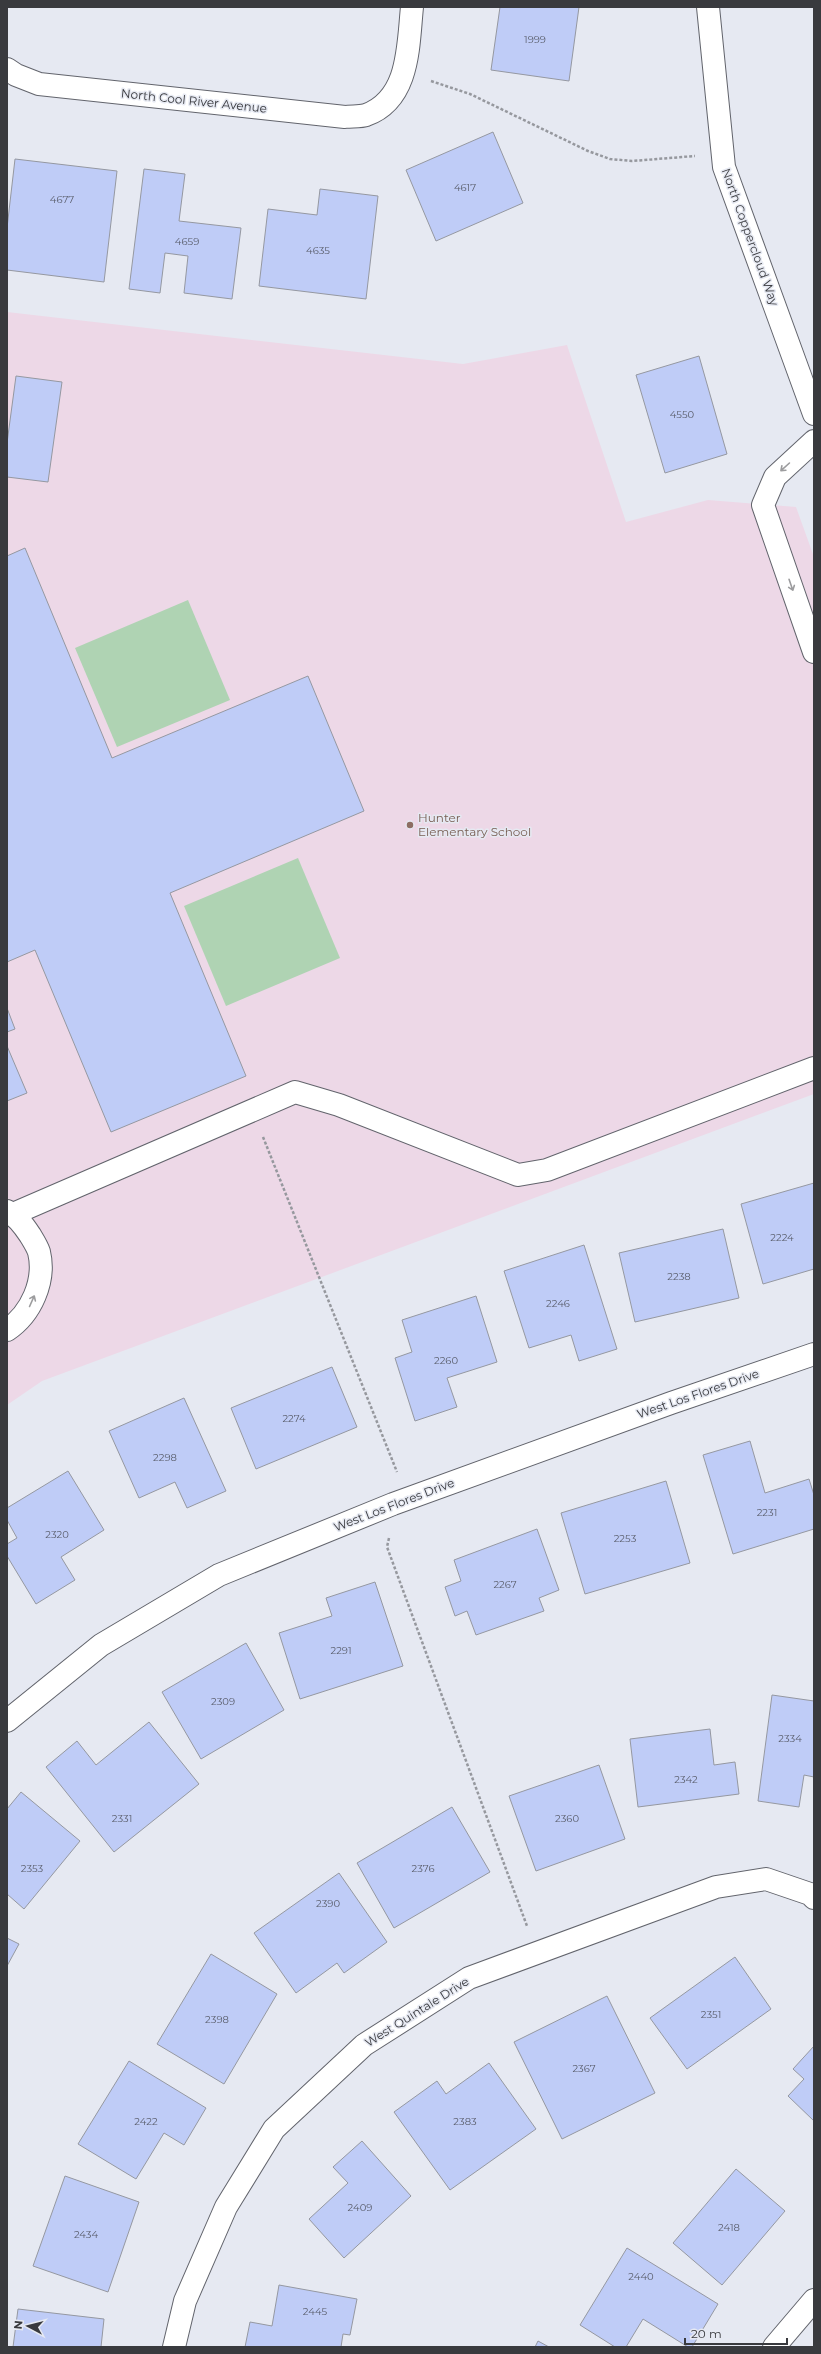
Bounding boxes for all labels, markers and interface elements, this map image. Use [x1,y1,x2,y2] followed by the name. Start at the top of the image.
[524,33,546,46] house number: 1999
[120,85,268,116] street label: North Cool River Avenue
[719,166,783,308] street label: North Coppercloud Way
[454,181,476,194] house number: 4617
[50,193,74,206] house number: 4677
[175,235,199,248] house number: 4659
[306,244,330,257] house number: 4635
[670,408,695,421] house number: 4550
[780,462,790,472] one-way arrow
[788,579,795,592] one-way arrow
[418,810,531,839] place label: Hunter Elementary School
[405,820,415,830] marker: Hunter Elementary School
[770,1231,794,1244] house number: 2224
[667,1270,691,1283] house number: 2238
[29,1296,36,1308] one-way arrow
[546,1297,570,1310] house number: 2246
[434,1354,458,1367] house number: 2260
[635,1366,761,1421] street label: West Los Flores Drive
[282,1412,306,1425] house number: 2274
[153,1451,177,1464] house number: 2298
[331,1475,456,1534] street label: West Los Flores Drive
[757,1506,777,1519] house number: 2231
[45,1528,69,1541] house number: 2320
[614,1532,637,1545] house number: 2253
[493,1578,517,1591] house number: 2267
[330,1644,352,1657] house number: 2291
[211,1695,235,1708] house number: 2309
[778,1732,802,1745] house number: 2334
[674,1773,698,1786] house number: 2342
[112,1812,132,1825] house number: 2331
[555,1812,579,1825] house number: 2360
[21,1862,44,1875] house number: 2353
[412,1862,434,1875] house number: 2376
[316,1897,340,1910] house number: 2390
[362,1973,472,2050] street label: West Quintale Drive
[701,2008,721,2021] house number: 2351
[205,2013,229,2026] house number: 2398
[572,2062,596,2075] house number: 2367
[134,2115,158,2128] house number: 2422
[453,2115,477,2128] house number: 2383
[348,2201,372,2214] house number: 2409
[718,2221,740,2234] house number: 2418
[74,2228,98,2241] house number: 2434
[628,2270,654,2283] house number: 2440
[303,2305,327,2318] house number: 2445
[8,2306,48,2346] north arrow
[11,2320,26,2330] text: N
[685,2320,787,2346] scale bar
[691,2326,722,2341] text: 20 m

